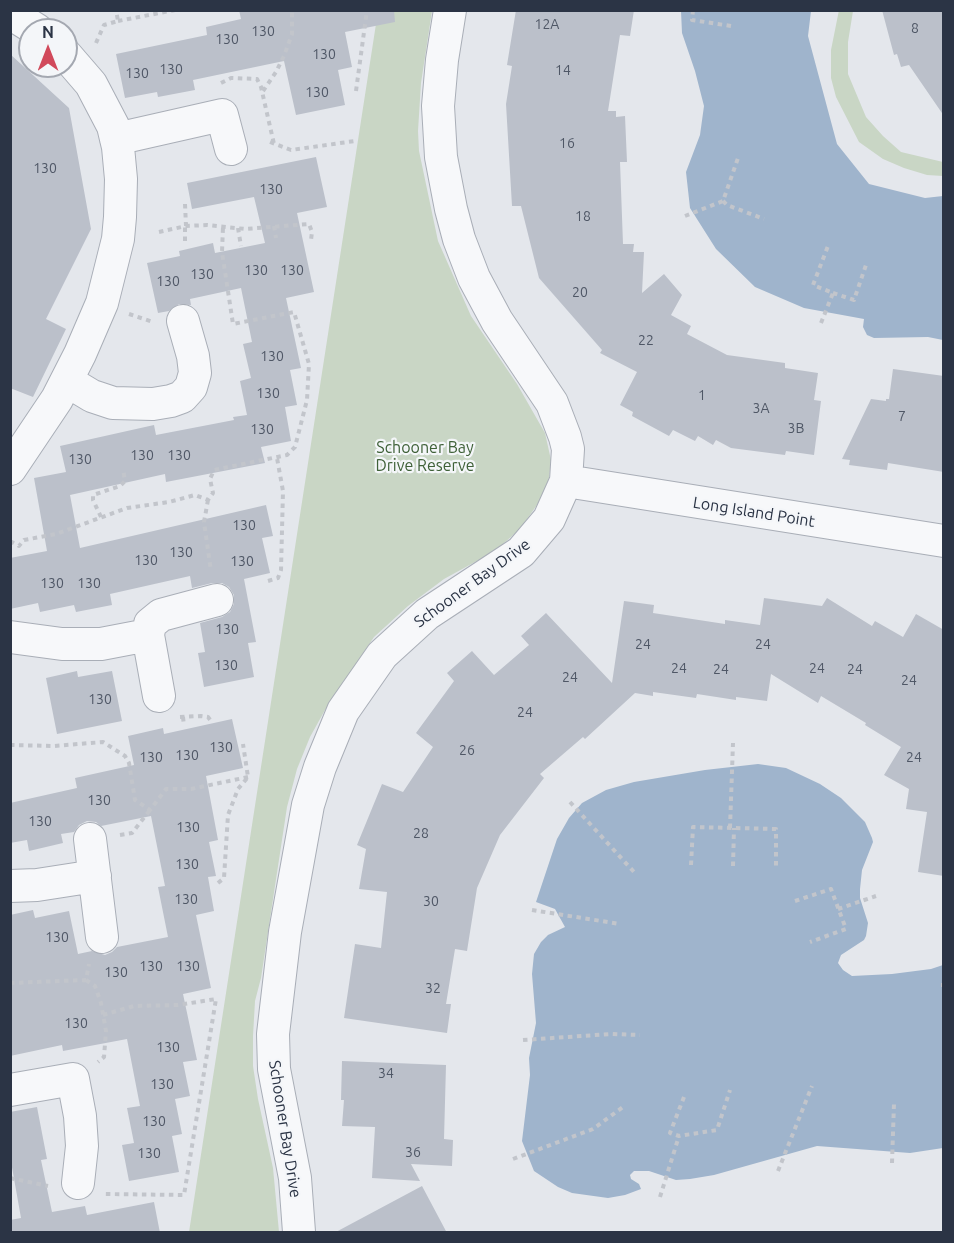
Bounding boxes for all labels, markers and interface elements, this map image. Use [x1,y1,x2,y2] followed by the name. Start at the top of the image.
[535,16,559,32] house number: 12A
[18,18,78,78] north arrow
[911,20,919,36] house number: 8
[42,23,54,41] text: N
[251,23,275,39] house number: 130
[215,31,239,47] house number: 130
[312,46,336,62] house number: 130
[159,61,183,77] house number: 130
[555,62,571,78] house number: 14
[125,65,149,81] house number: 130
[305,84,329,100] house number: 130
[559,135,575,151] house number: 16
[33,160,57,176] house number: 130
[259,181,283,197] house number: 130
[575,208,591,224] house number: 18
[244,262,268,278] house number: 130
[280,262,304,278] house number: 130
[190,266,214,282] house number: 130
[156,273,180,289] house number: 130
[572,284,588,300] house number: 20
[638,332,654,348] house number: 22
[260,348,284,364] house number: 130
[256,385,280,401] house number: 130
[698,387,706,403] house number: 1
[753,400,769,416] house number: 3A
[898,408,906,424] house number: 7
[788,420,804,436] house number: 3B
[250,421,274,437] house number: 130
[375,438,475,476] park label: Schooner Bay Drive Reserve
[130,447,154,463] house number: 130
[167,447,191,463] house number: 130
[68,451,92,467] house number: 130
[692,493,816,531] street label: Long Island Point
[232,517,256,533] house number: 130
[410,534,534,632] street label: Schooner Bay Drive
[169,544,193,560] house number: 130
[134,552,158,568] house number: 130
[230,553,254,569] house number: 130
[40,575,64,591] house number: 130
[77,575,101,591] house number: 130
[215,621,239,637] house number: 130
[635,636,651,652] house number: 24
[755,636,771,652] house number: 24
[214,657,238,673] house number: 130
[671,660,687,676] house number: 24
[809,660,825,676] house number: 24
[713,661,729,677] house number: 24
[847,661,863,677] house number: 24
[562,669,578,685] house number: 24
[901,672,917,688] house number: 24
[88,691,112,707] house number: 130
[517,704,533,720] house number: 24
[209,739,233,755] house number: 130
[459,742,475,758] house number: 26
[175,747,199,763] house number: 130
[139,749,163,765] house number: 130
[906,749,922,765] house number: 24
[87,792,111,808] house number: 130
[28,813,52,829] house number: 130
[176,819,200,835] house number: 130
[413,825,429,841] house number: 28
[175,856,199,872] house number: 130
[174,891,198,907] house number: 130
[423,893,439,909] house number: 30
[45,929,69,945] house number: 130
[139,958,163,974] house number: 130
[176,958,200,974] house number: 130
[104,964,128,980] house number: 130
[425,980,441,996] house number: 32
[64,1015,88,1031] house number: 130
[156,1039,180,1055] house number: 130
[265,1059,305,1199] street label: Schooner Bay Drive
[378,1065,394,1081] house number: 34
[150,1076,174,1092] house number: 130
[142,1113,166,1129] house number: 130
[405,1144,421,1160] house number: 36
[137,1145,161,1161] house number: 130

